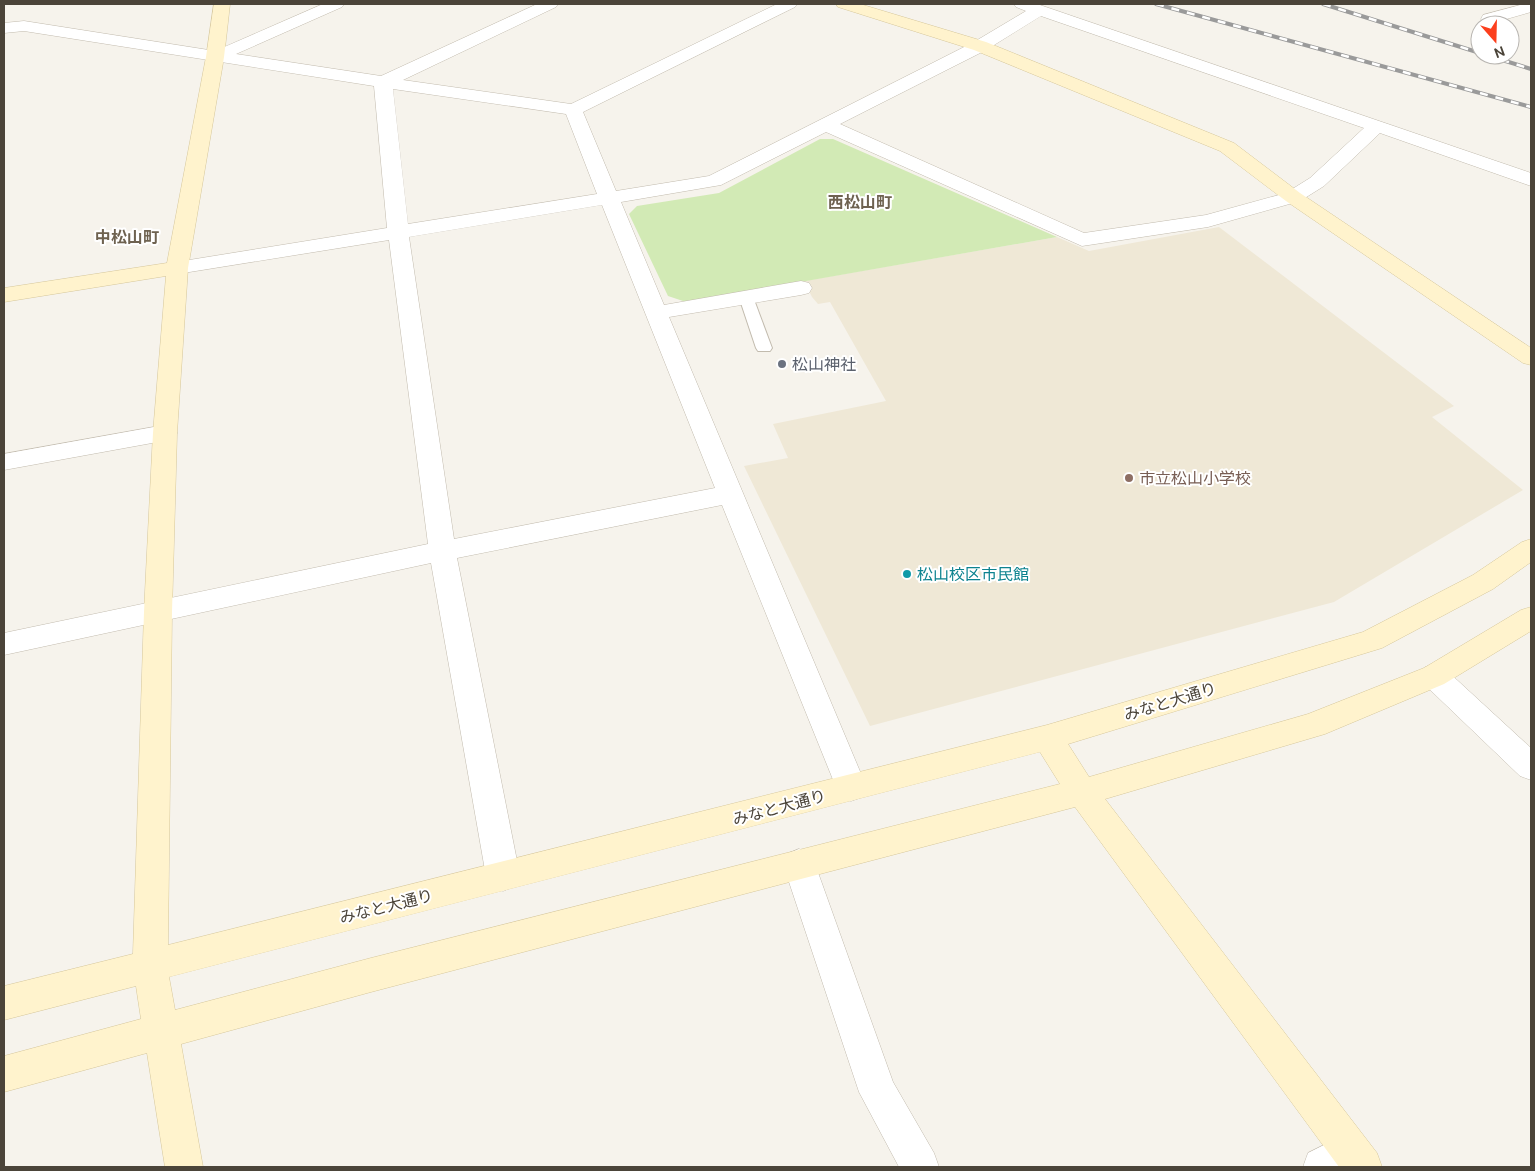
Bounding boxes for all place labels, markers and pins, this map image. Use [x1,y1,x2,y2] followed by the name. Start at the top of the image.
[792,355,856,373] place label: 松山神社
[776,358,788,370] marker: 松山神社
[1139,469,1251,487] place label: 市立松山小学校
[1123,472,1135,484] marker: 市立松山小学校
[917,565,1029,583] place label: 松山校区市民館
[901,568,913,580] marker: 松山校区市民館

